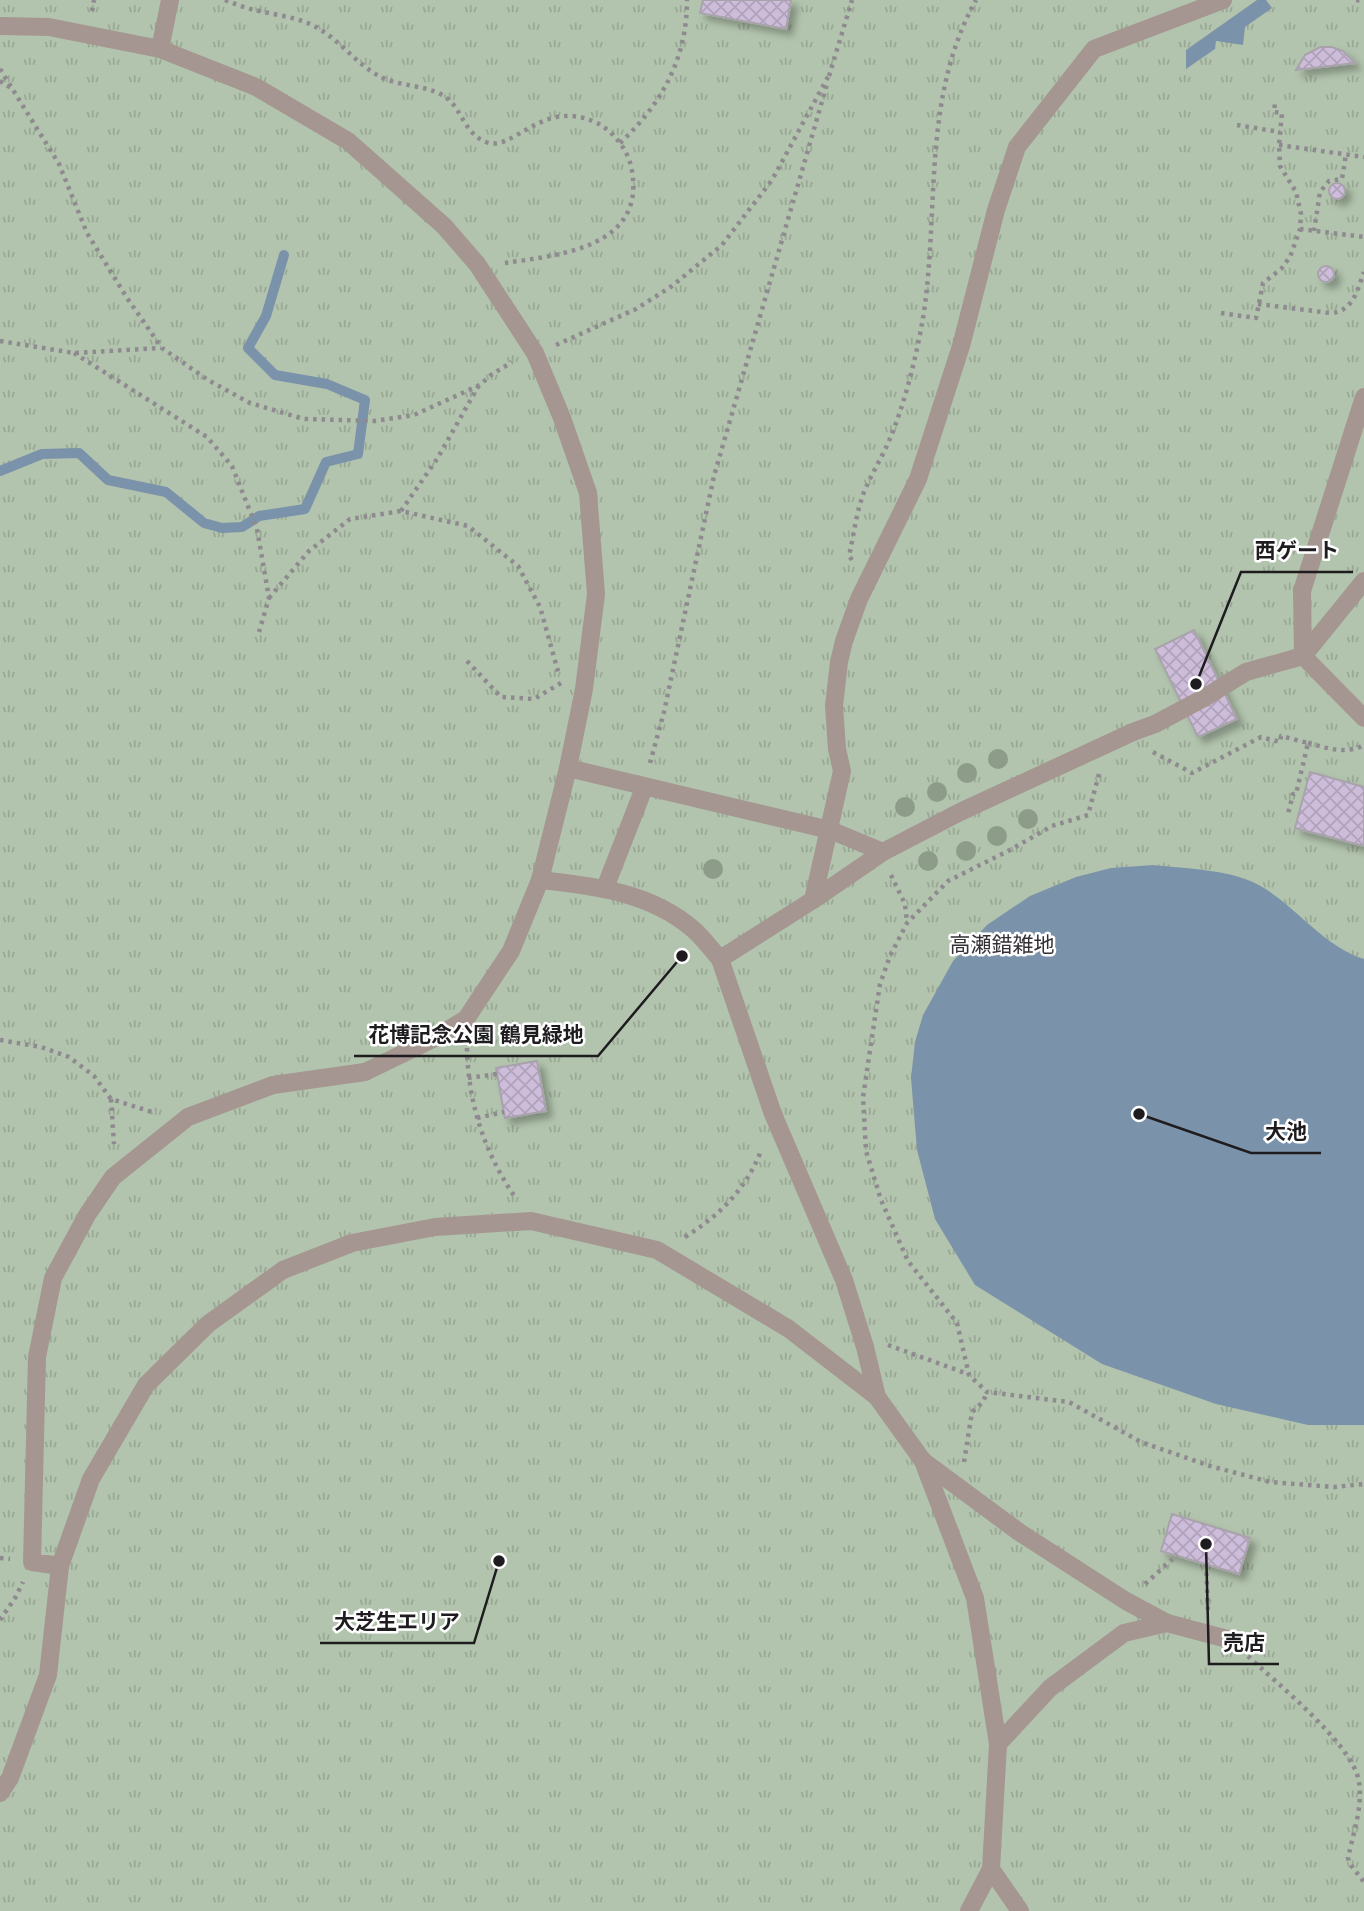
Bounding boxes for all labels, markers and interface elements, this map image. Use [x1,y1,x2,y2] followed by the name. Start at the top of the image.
[1241,530,1353,572] callout: 西ゲート
[1255,537,1339,564] text: 西ゲート
[950,931,1055,958] district label: 高瀬錯雑地
[354,1014,598,1056] callout: 花博記念公園 鶴見緑地
[368,1021,584,1048] text: 花博記念公園 鶴見緑地
[1251,1111,1321,1153] callout: 大池
[1265,1118,1307,1145] text: 大池
[320,1601,474,1643] callout: 大芝生エリア
[334,1608,460,1635] text: 大芝生エリア
[1209,1622,1279,1664] callout: 売店
[1223,1629,1265,1656] text: 売店

